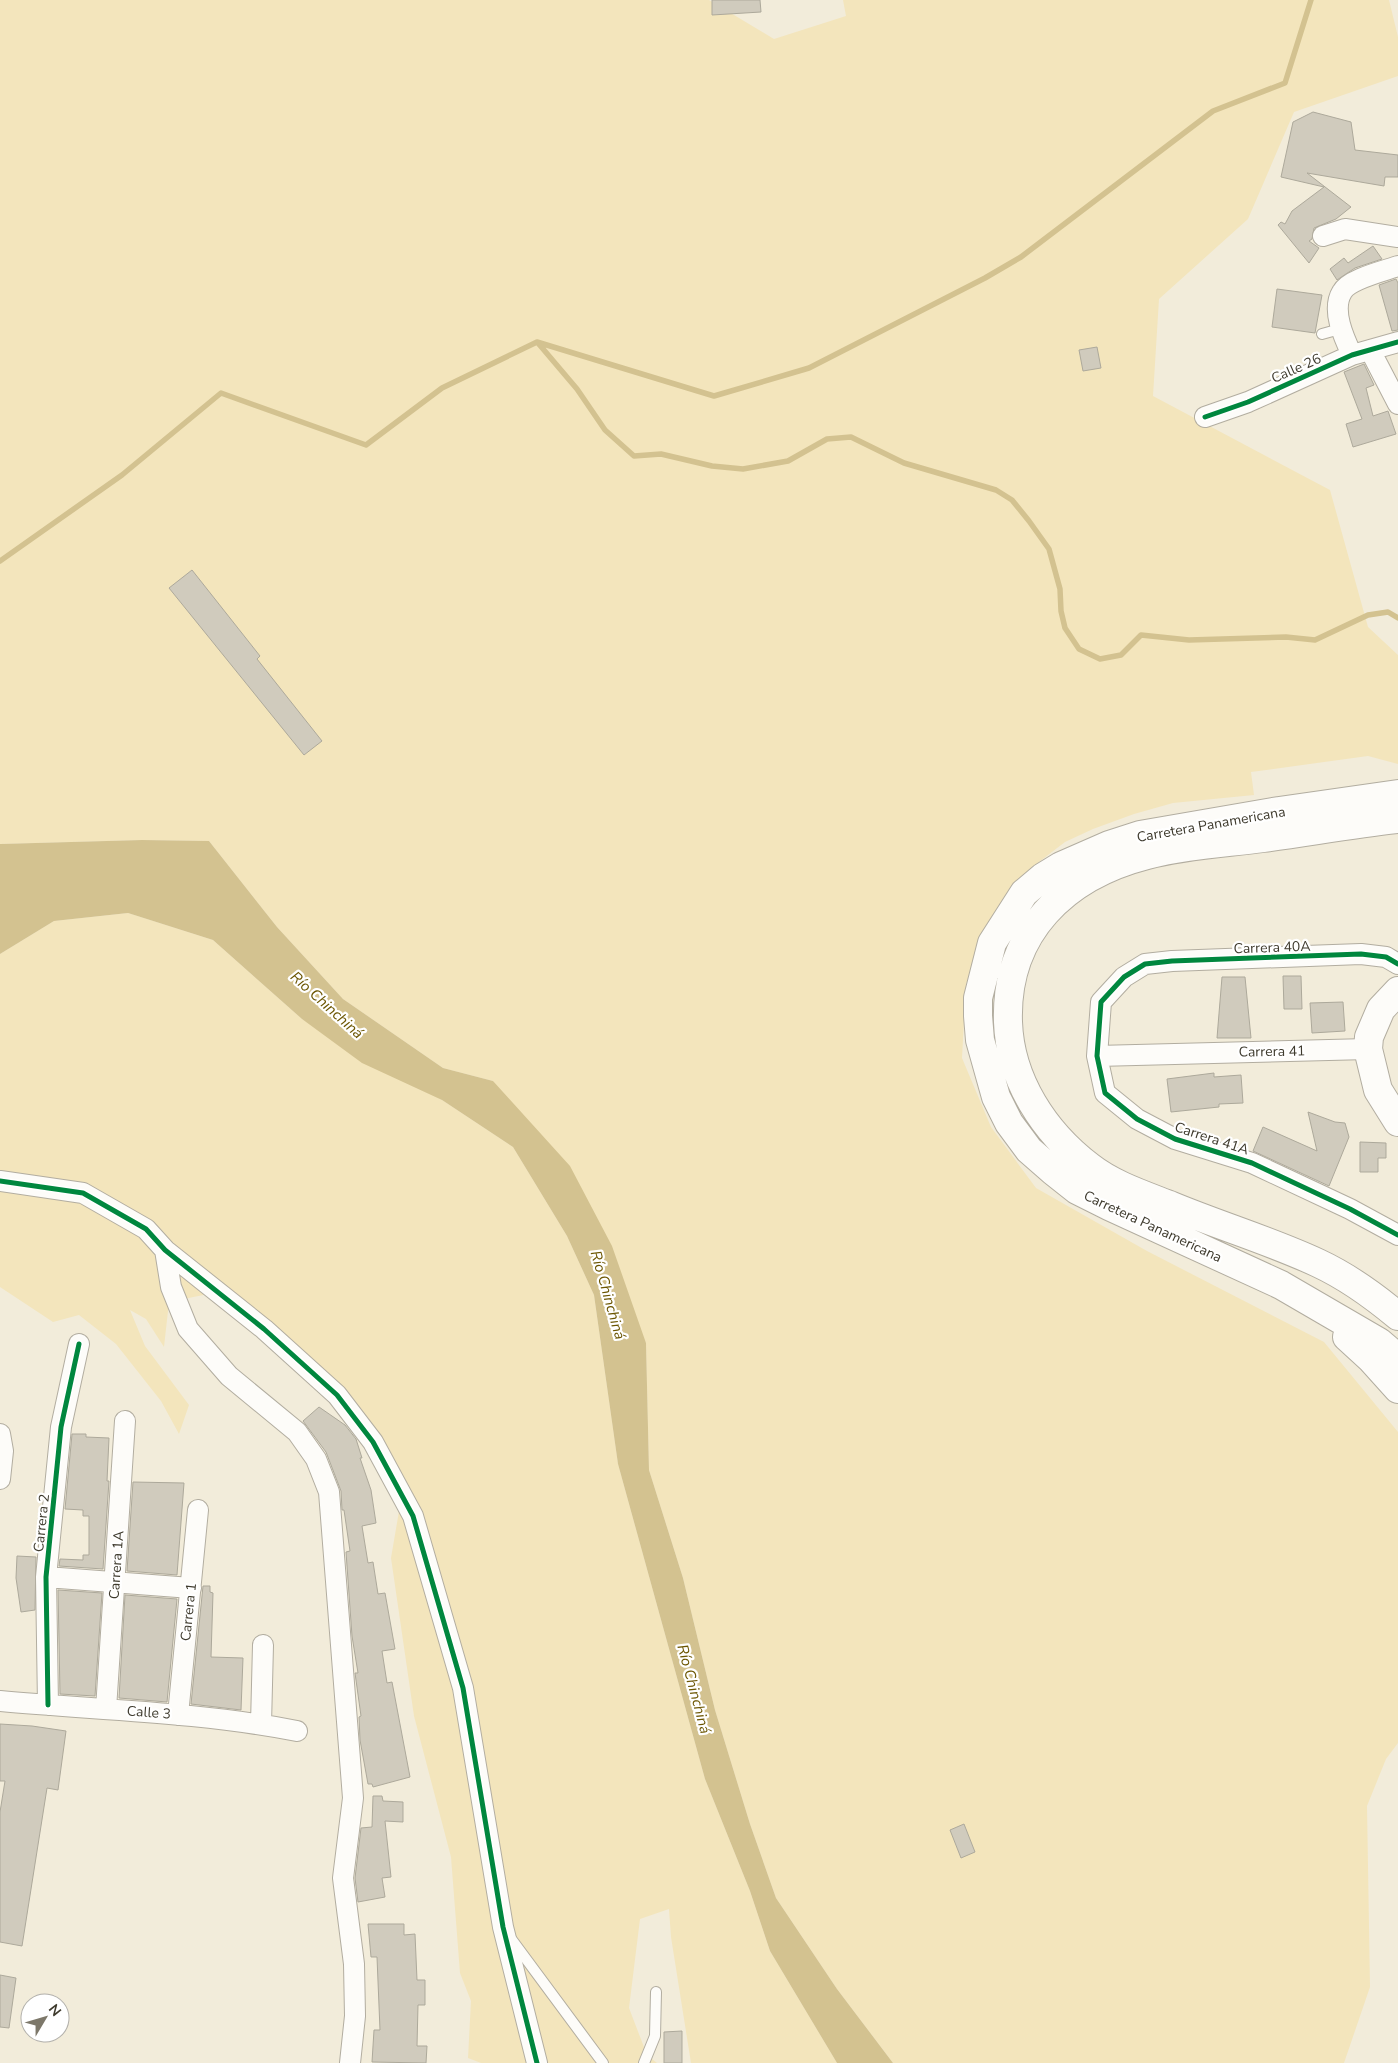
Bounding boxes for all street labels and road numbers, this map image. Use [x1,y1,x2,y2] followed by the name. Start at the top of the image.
[1268,349,1324,388] street label: Calle 26
[1135,802,1287,847] street label: Carretera Panamericana
[1233,937,1311,958] street label: Carrera 40A
[1238,1041,1306,1062] street label: Carrera 41
[1172,1118,1251,1159] street label: Carrera 41A
[1081,1186,1225,1267] street label: Carretera Panamericana
[29,1493,54,1553] street label: Carrera 2
[105,1530,128,1600] street label: Carrera 1A
[176,1582,201,1642] street label: Carrera 1
[126,1701,172,1724] street label: Calle 3

